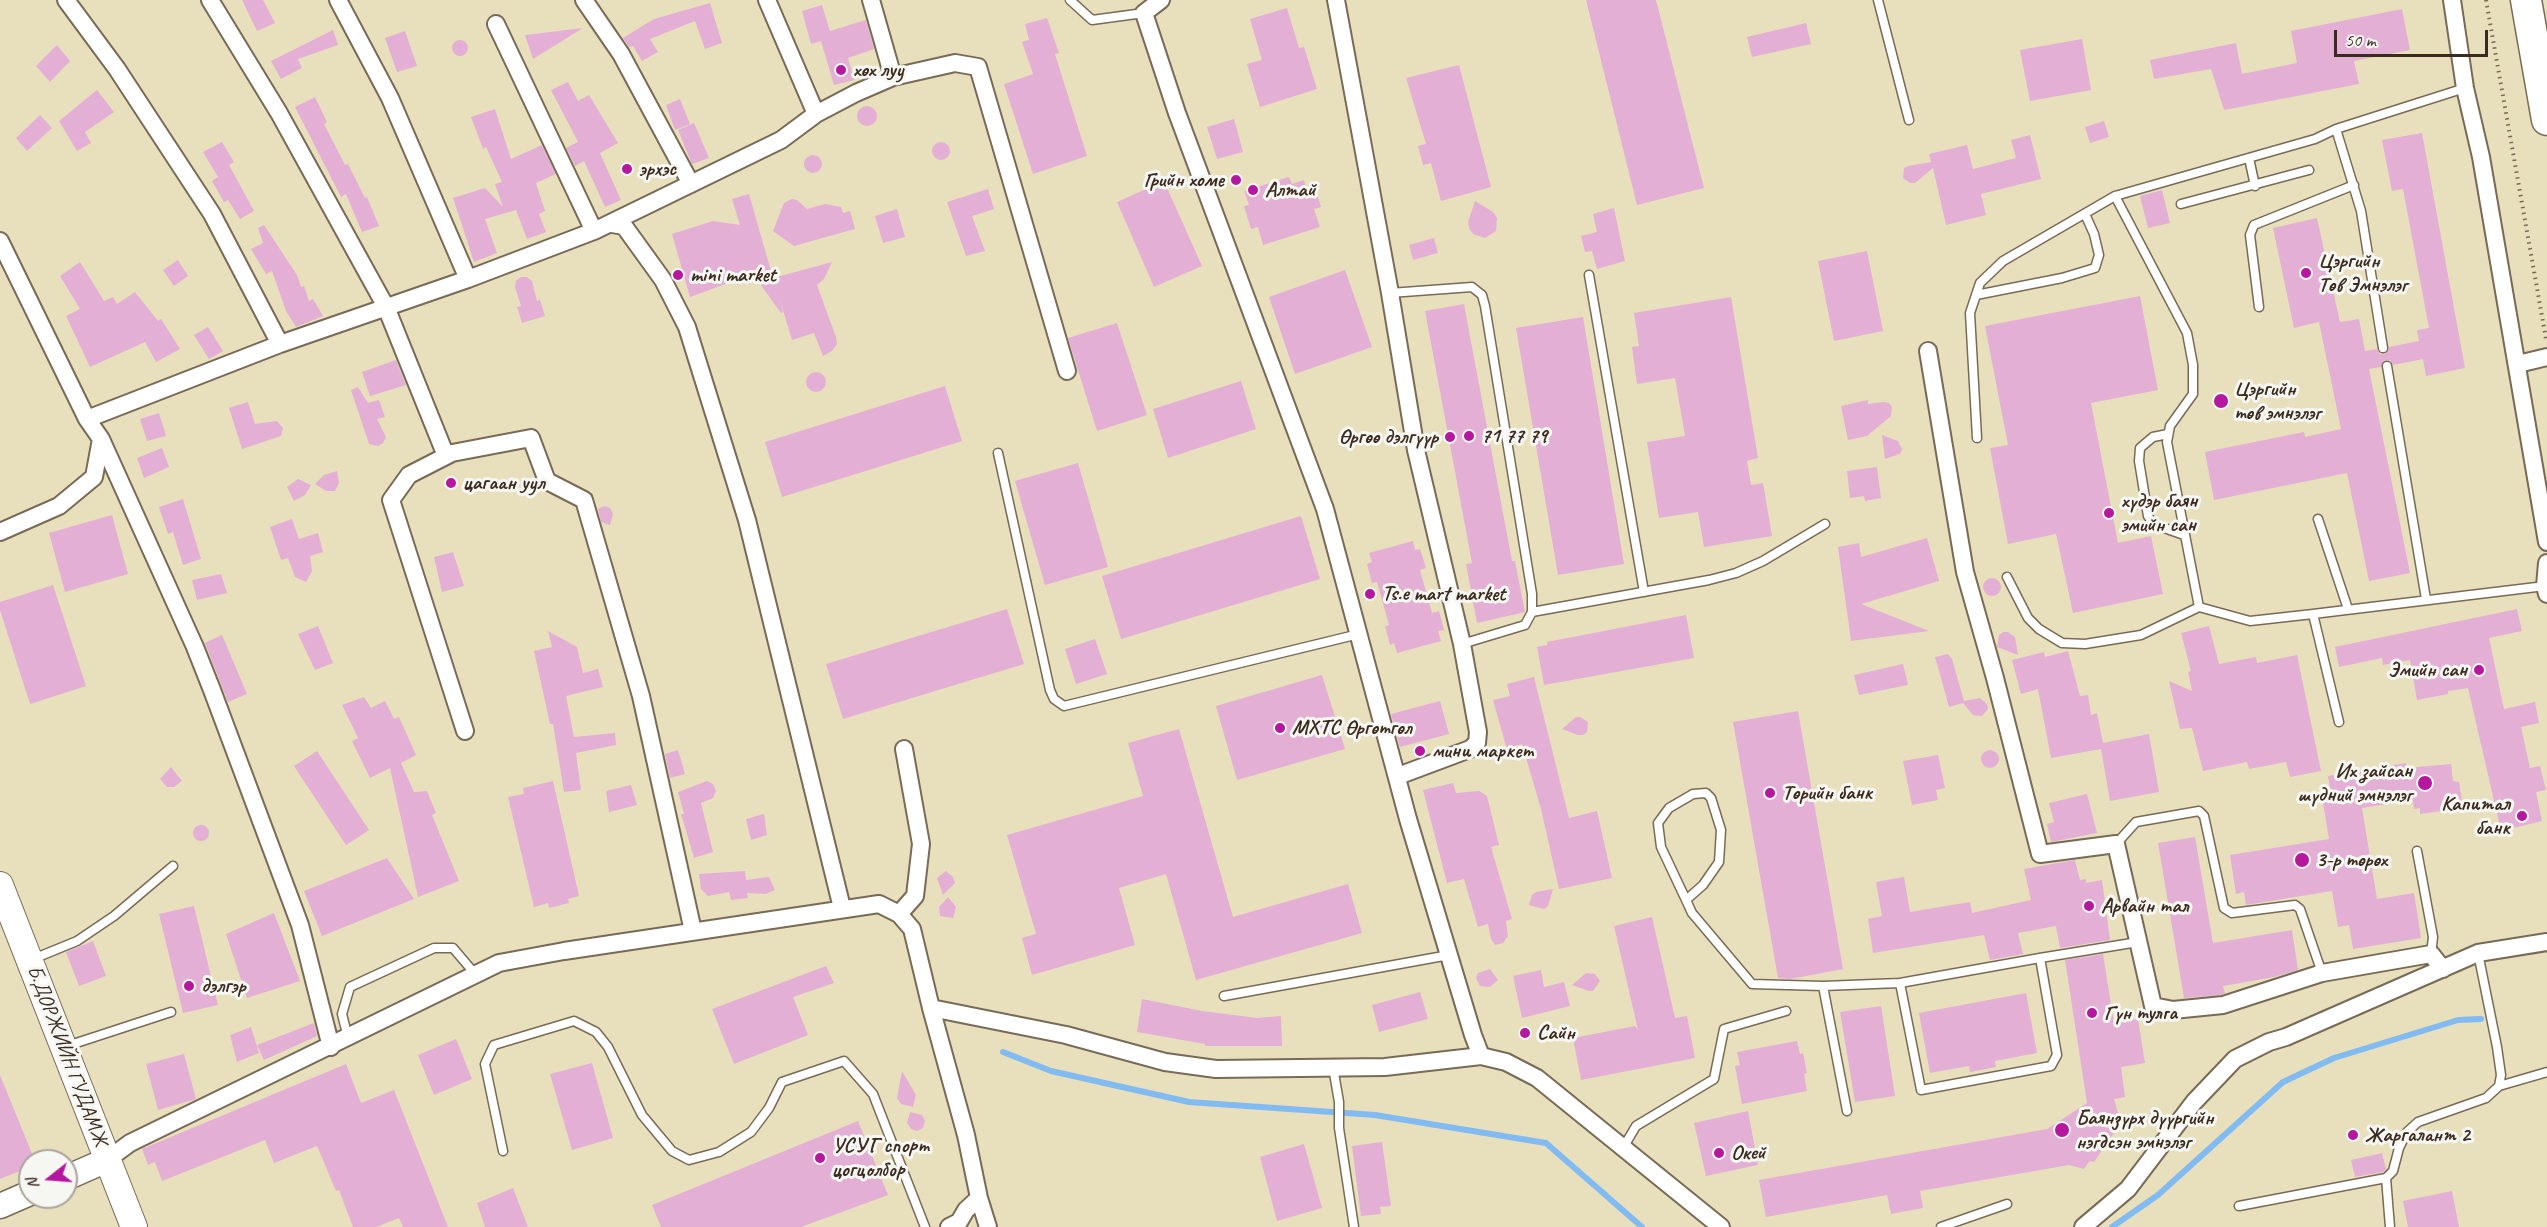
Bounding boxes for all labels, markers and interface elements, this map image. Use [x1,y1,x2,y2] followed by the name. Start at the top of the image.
[2337,18,2492,56] scale bar
[2345,29,2376,51] text: 50 m
[853,57,904,83] place label: хөх луу
[834,63,848,77] marker: хөх луу
[639,156,676,182] place label: эрхэс
[620,162,634,176] marker: эрхэс
[1144,167,1224,193] place label: Грийн хоме
[1229,173,1243,187] marker: Грийн хоме
[1265,177,1316,203] place label: Алтай
[1246,183,1260,197] marker: Алтай
[2318,248,2407,298] place label: Цэргийн Төв Эмнэлэг
[690,262,776,288] place label: mini market
[2299,266,2313,280] marker: Цэргийн Төв Эмнэлэг
[671,268,685,282] marker: mini market
[2234,376,2321,426] place label: Цэргийн төв эмнэлэг
[2212,392,2230,410] marker: Цэргийн төв эмнэлэг
[1481,423,1547,449] place label: 71 77 79
[1339,424,1438,450] place label: Өргөө дэлгүүр
[1462,429,1476,443] marker: 71 77 79
[1443,430,1457,444] marker: Өргөө дэлгүүр
[463,470,544,496] place label: цагаан уул
[444,476,458,490] marker: цагаан уул
[2121,488,2197,538] place label: хүдэр баян эмийн сан
[2102,506,2116,520] marker: хүдэр баян эмийн сан
[1382,581,1505,607] place label: Ts.e mart market
[1363,587,1377,601] marker: Ts.e mart market
[2388,657,2467,683] place label: Эмийн сан
[2472,663,2486,677] marker: Эмийн сан
[1292,715,1412,741] place label: МХТС Өргөтгөл
[1273,721,1287,735] marker: МХТС Өргөтгөл
[1432,738,1533,764] place label: мини маркет
[1413,744,1427,758] marker: мини маркет
[2298,758,2412,808] place label: Их зайсан шүдний эмнэлэг
[2416,774,2434,792] marker: Их зайсан шүдний эмнэлэг
[1782,780,1872,806] place label: Төрийн банк
[1763,786,1777,800] marker: Төрийн банк
[2441,791,2510,841] place label: Капитал банк
[2515,809,2529,823] marker: Капитал банк
[2316,847,2387,873] place label: 3-р төрөх
[2293,851,2311,869] marker: 3-р төрөх
[2101,893,2189,919] place label: Арвайн тал
[2082,899,2096,913] marker: Арвайн тал
[21,962,113,1150] street label: Б.ДОРЖИЙН ГУДАМЖ
[201,973,245,999] place label: дэлгэр
[182,979,196,993] marker: дэлгэр
[2104,1000,2177,1026] place label: Гүн тулга
[2085,1006,2099,1020] marker: Гүн тулга
[1537,1020,1575,1046] place label: Сайн
[1518,1026,1532,1040] marker: Сайн
[2076,1105,2214,1155] place label: Баянзүрх дүүргийн нэгдсэн эмнэлэг
[2053,1121,2071,1139] marker: Баянзүрх дүүргийн нэгдсэн эмнэлэг
[2365,1122,2470,1148] place label: Жаргалант 2
[2346,1128,2360,1142] marker: Жаргалант 2
[832,1133,928,1183] place label: УСУГ спорт цогцолбор
[1731,1140,1765,1166] place label: Окей
[1712,1146,1726,1160] marker: Окей
[18,1149,78,1209] north arrow
[813,1151,827,1165] marker: УСУГ спорт цогцолбор
[22,1176,44,1191] text: N

